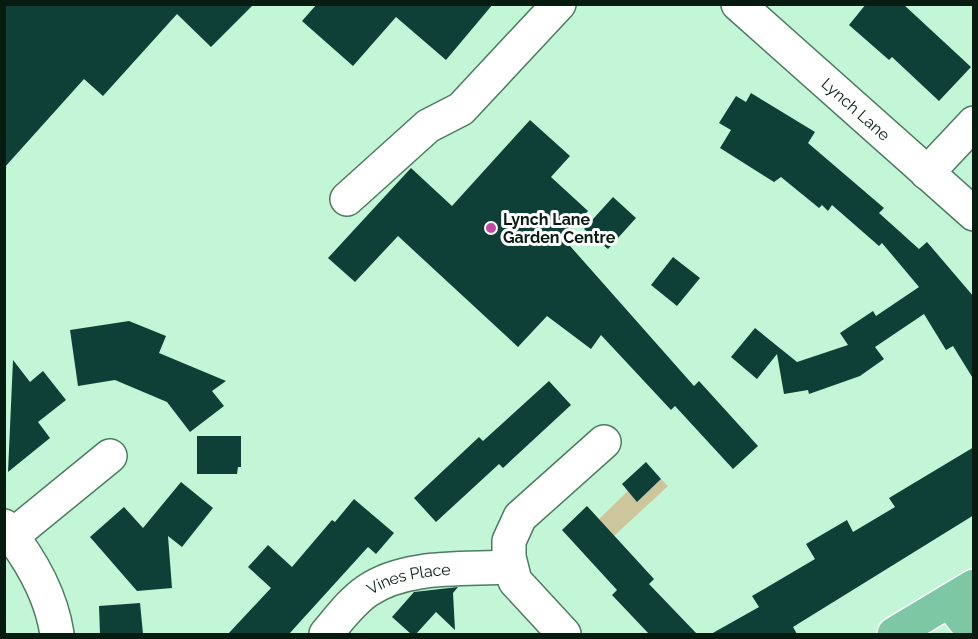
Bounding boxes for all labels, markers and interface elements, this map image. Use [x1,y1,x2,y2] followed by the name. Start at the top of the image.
[818,74,894,144] street label: Lynch Lane
[503,210,616,247] place label: Lynch Lane Garden Centre
[484,221,498,235] marker: Lynch Lane Garden Centre
[363,559,451,598] street label: Vines Place

